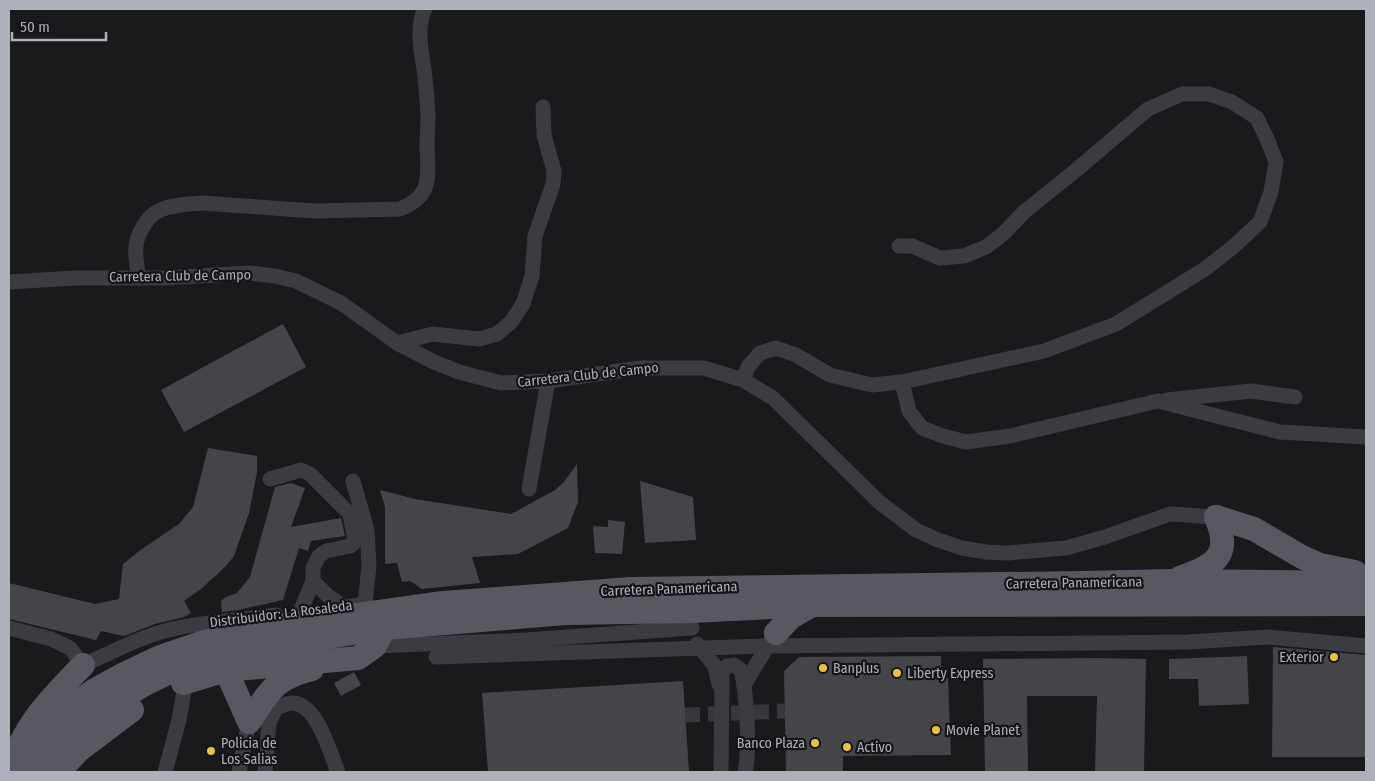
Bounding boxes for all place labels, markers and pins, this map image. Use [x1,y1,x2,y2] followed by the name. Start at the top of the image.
[1279,649,1324,666] place label: Exterior
[1328,651,1340,663] marker: Exterior
[833,660,879,677] place label: Banplus
[817,662,829,674] marker: Banplus
[907,665,993,682] place label: Liberty Express
[891,667,903,679] marker: Liberty Express
[946,722,1020,739] place label: Movie Planet
[930,724,942,736] marker: Movie Planet
[221,735,277,768] place label: Policia de Los Salias
[737,735,805,752] place label: Banco Plaza
[809,737,821,749] marker: Banco Plaza
[857,739,892,756] place label: Activo
[841,741,853,753] marker: Activo
[205,745,217,757] marker: Policia de Los Salias

